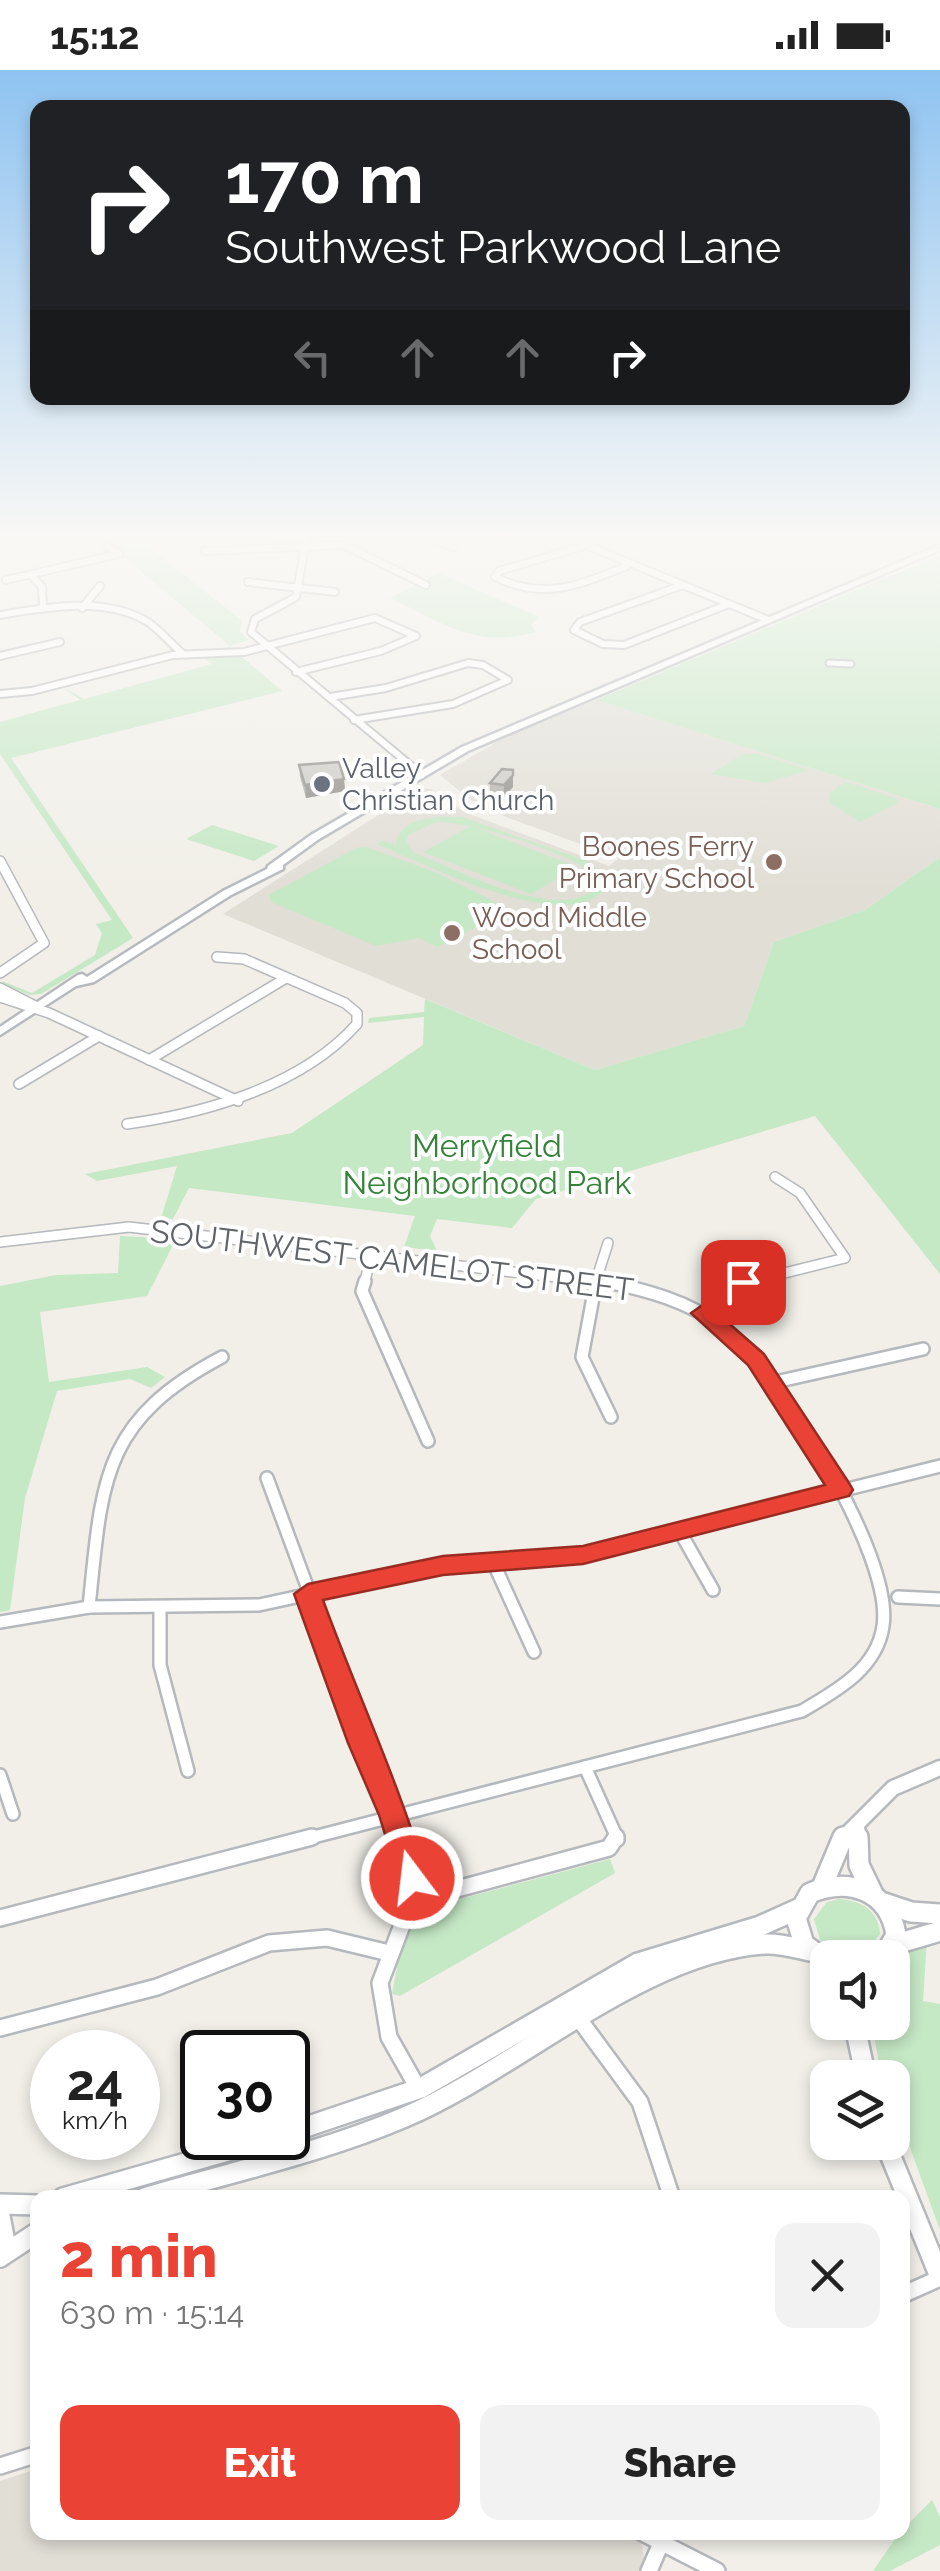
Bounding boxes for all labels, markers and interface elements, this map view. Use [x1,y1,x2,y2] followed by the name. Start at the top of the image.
[50,13,139,58] text: 15:12
[225,137,424,219] text: 170 m
[60,140,190,270] icon: right
[225,221,781,274] text: Southwest Parkwood Lane
[285,330,340,385] icon: left
[390,330,445,385] icon: ahead
[495,330,550,385] icon: ahead
[600,330,655,385] icon: right
[342,752,554,817] place label: Valley Christian Church
[311,773,333,795] marker: Valley Christian Church
[559,830,754,895] place label: Boones Ferry Primary School
[763,851,785,873] marker: Boones Ferry Primary School
[472,901,647,966] place label: Wood Middle School
[441,922,463,944] marker: Wood Middle School
[343,1127,631,1201] park label: Merryfield Neighborhood Park
[148,1212,636,1308] street label: SOUTHWEST CAMELOT STREET
[701,1240,786,1325] pin
[716,1255,771,1310] icon: arrive
[360,1826,464,1930] position arrow
[810,1940,910,2160] map controls
[810,1940,910,2040] button: sound
[180,2030,310,2160] speed limit sign: 30
[67,2053,123,2112] text: 24
[810,2060,910,2160] button: layers
[62,2105,128,2135] text: km/h
[60,2221,218,2291] text: 2 min
[775,2223,880,2328] button: close
[60,2294,244,2331] text: 630 m · 15:14
[60,2405,460,2520] button: Exit
[480,2405,880,2520] button: Share

